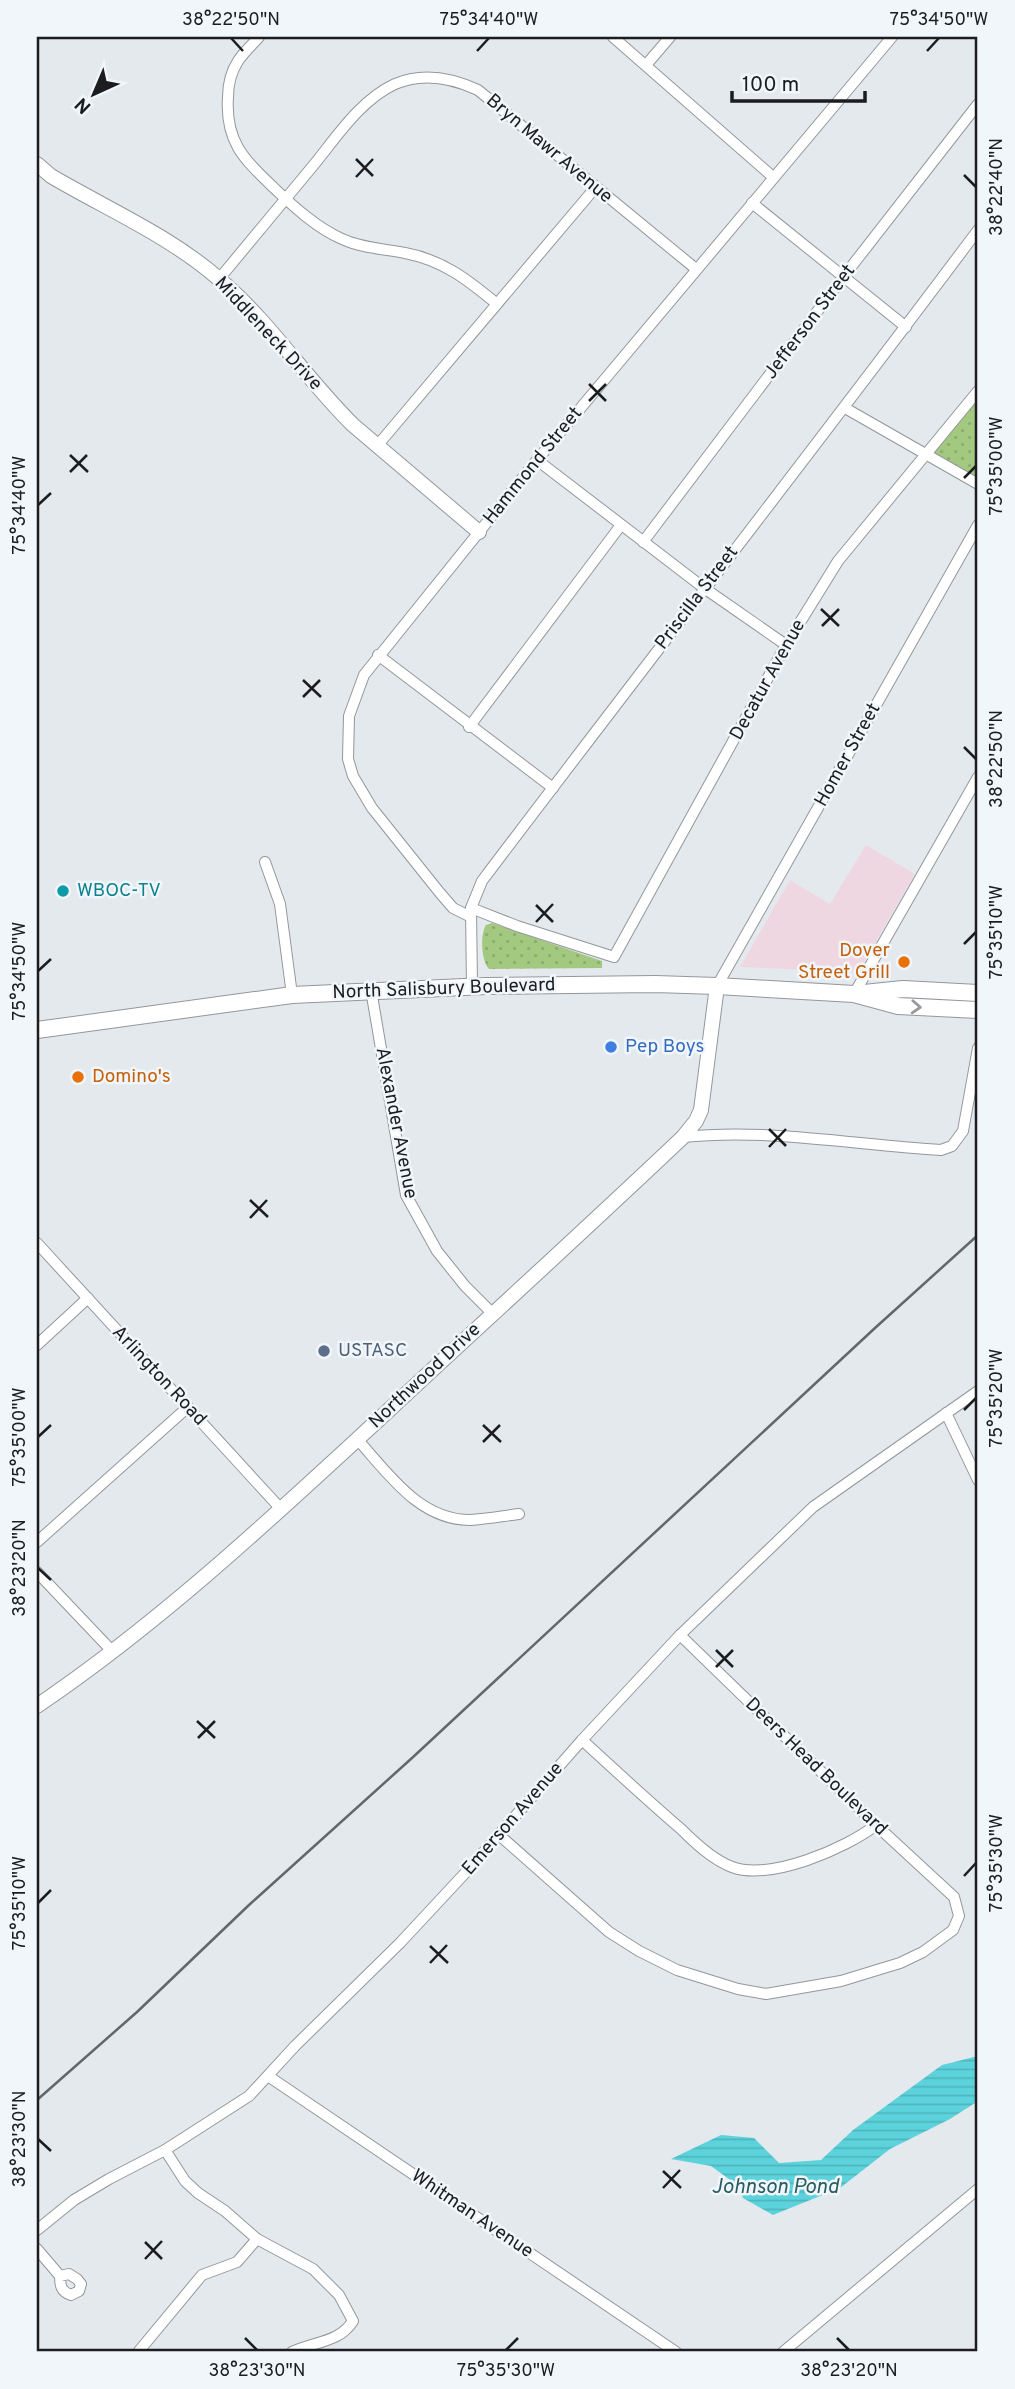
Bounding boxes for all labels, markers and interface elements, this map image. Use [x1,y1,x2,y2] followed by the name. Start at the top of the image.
[182,9,280,32] text: 38°22'50"N
[440,9,538,32] text: 75°34'40"W
[890,9,988,32] text: 75°34'50"W
[60,60,130,130] north arrow
[732,60,864,104] scale bar
[742,72,799,99] text: 100 m
[481,89,617,209] street label: Bryn Mawr Avenue
[70,91,97,118] text: N
[986,138,1009,236] text: 38°22'40"N
[759,260,861,384] street label: Jefferson Street
[209,272,327,396] street label: Middleneck Drive
[478,402,588,530] street label: Hammond Street
[986,416,1009,516] text: 75°35'00"W
[9,456,32,554] text: 75°34'40"W
[650,541,744,655] street label: Priscilla Street
[725,615,811,745] street label: Decatur Avenue
[810,699,886,811] street label: Homer Street
[986,710,1009,808] text: 38°22'50"N
[77,879,161,903] place label: WBOC-TV
[55,883,71,899] marker: WBOC-TV
[986,885,1009,979] text: 75°35'10"W
[9,922,32,1020] text: 75°34'50"W
[798,939,891,985] place label: Dover Street Grill
[896,954,912,970] marker: Dover Street Grill
[332,973,556,1005] street label: North Salisbury Boulevard
[910,1000,921,1015] one-way arrow
[625,1035,704,1059] place label: Pep Boys
[603,1039,619,1055] marker: Pep Boys
[370,1045,422,1201] street label: Alexander Avenue
[92,1065,171,1089] place label: Domino's
[70,1069,86,1085] marker: Domino's
[364,1318,486,1434] street label: Northwood Drive
[106,1321,212,1431] street label: Arlington Road
[338,1339,407,1363] place label: USTASC
[316,1343,332,1359] marker: USTASC
[986,1349,1009,1447] text: 75°35'20"W
[9,1387,32,1487] text: 75°35'00"W
[9,1519,32,1617] text: 38°23'20"N
[740,1693,892,1841] street label: Deers Head Boulevard
[457,1757,569,1881] street label: Emerson Avenue
[986,1814,1009,1912] text: 75°35'30"W
[9,1856,32,1950] text: 75°35'10"W
[9,2090,32,2188] text: 38°23'30"N
[406,2164,538,2264] street label: Whitman Avenue
[711,2174,840,2201] water label: Johnson Pond
[208,2360,306,2383] text: 38°23'30"N
[457,2360,555,2383] text: 75°35'30"W
[800,2360,898,2383] text: 38°23'20"N

